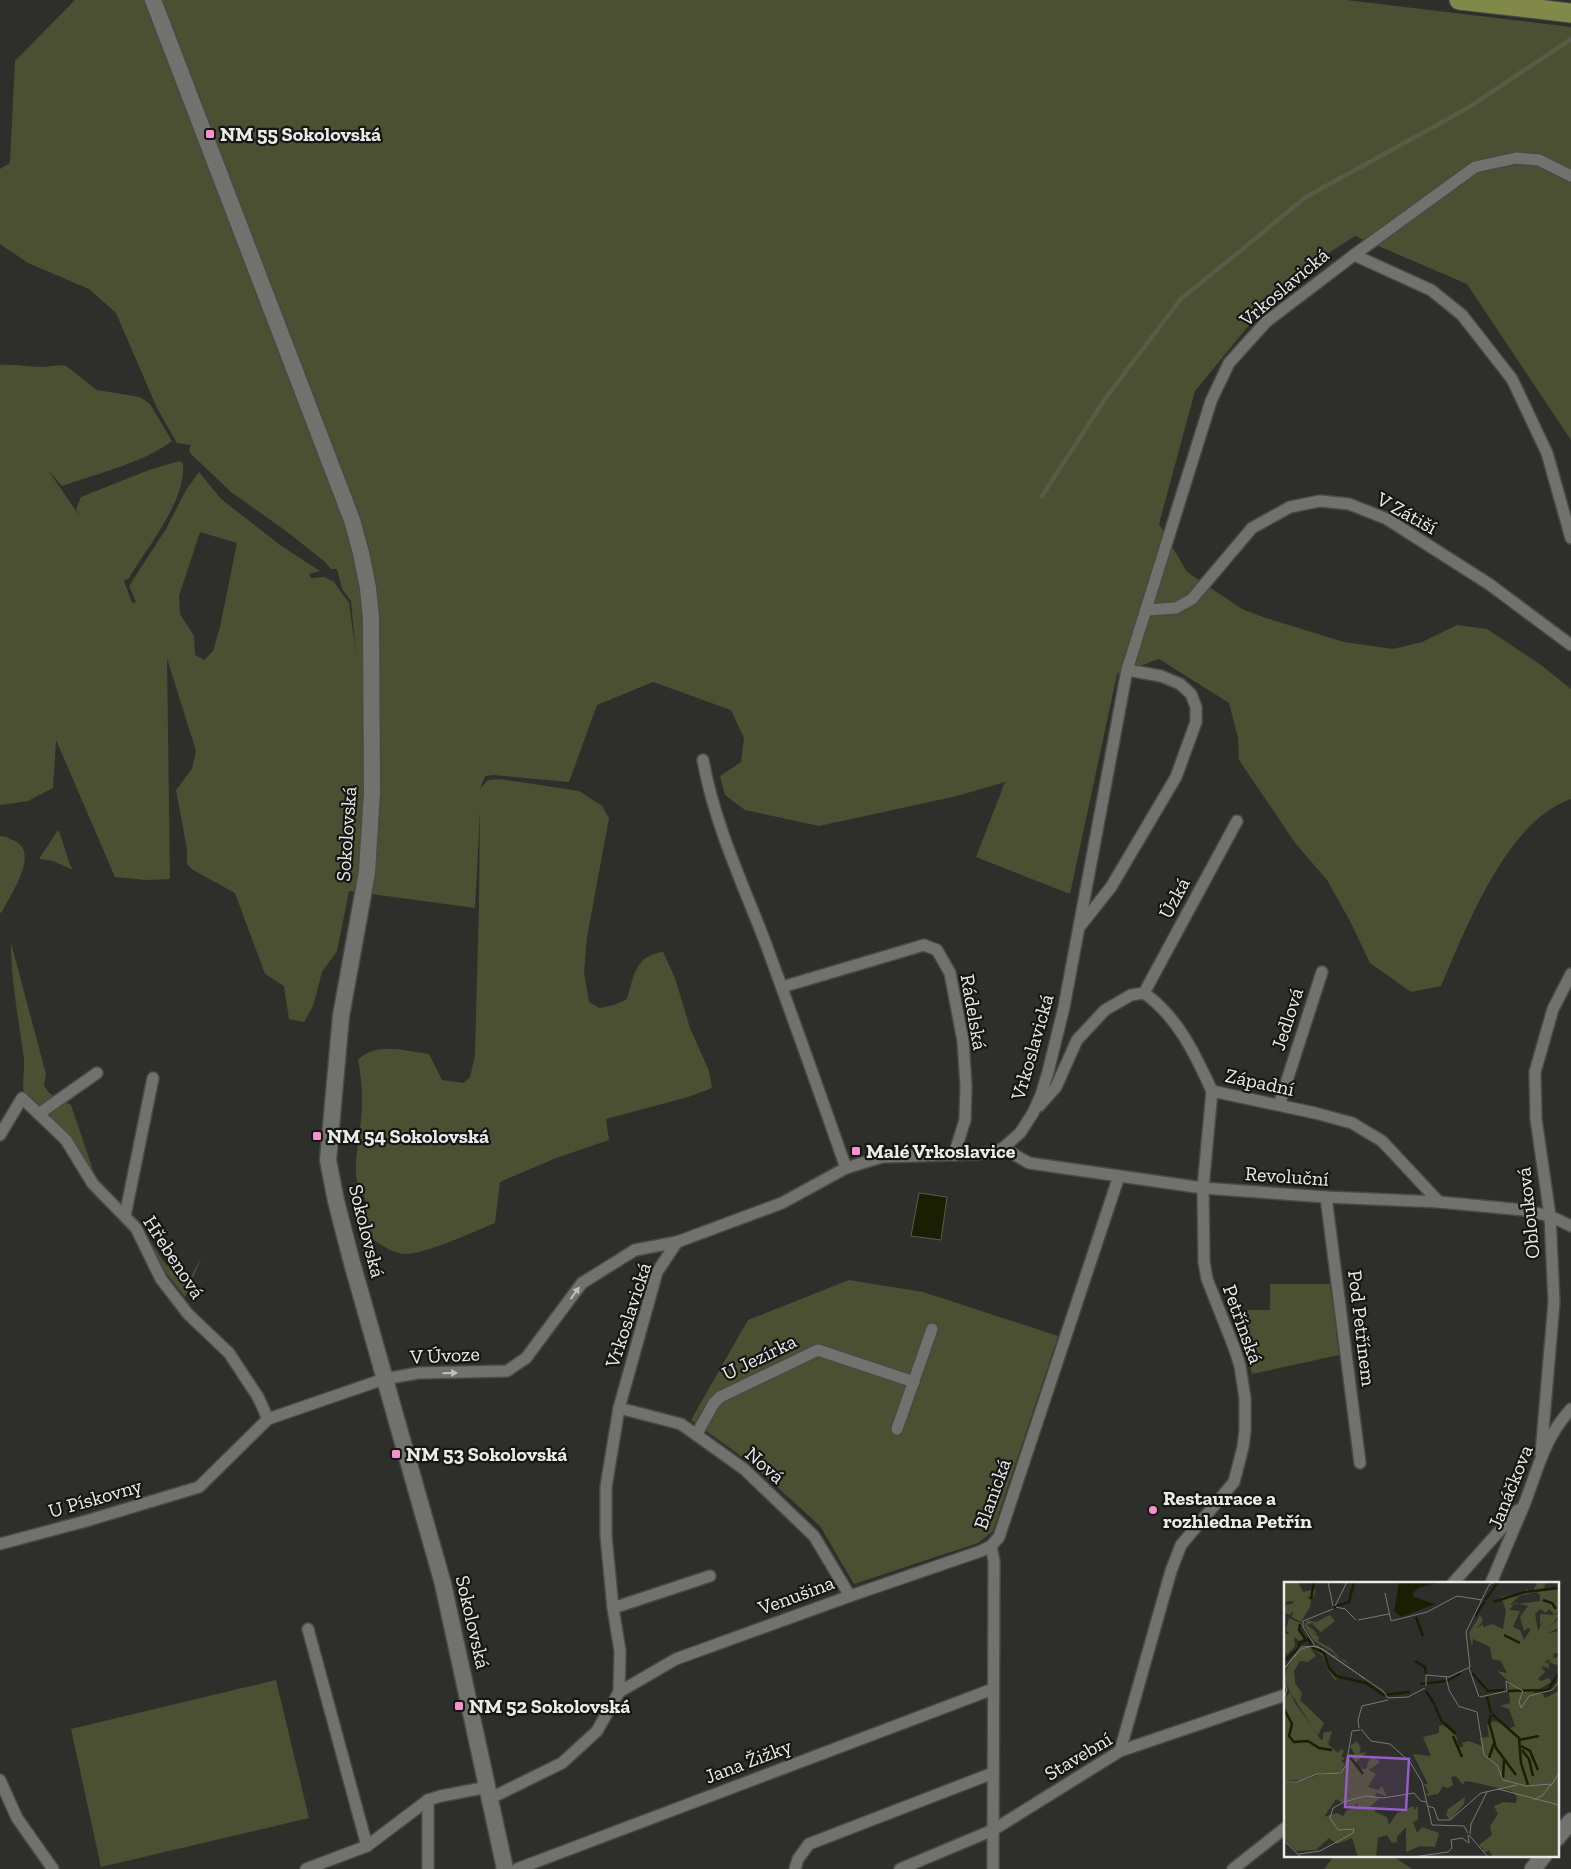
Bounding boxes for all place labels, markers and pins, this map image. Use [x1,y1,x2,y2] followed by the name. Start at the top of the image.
[220,122,381,146] place label: NM 55 Sokolovská
[204,128,216,140] marker: NM 55 Sokolovská
[327,1124,489,1148] place label: NM 54 Sokolovská
[311,1130,323,1142] marker: NM 54 Sokolovská
[866,1139,1016,1163] place label: Malé Vrkoslavice
[850,1145,862,1157] marker: Malé Vrkoslavice
[406,1442,567,1466] place label: NM 53 Sokolovská
[390,1448,402,1460] marker: NM 53 Sokolovská
[1163,1486,1312,1533] place label: Restaurace a rozhledna Petřín
[1147,1504,1159,1516] marker: Restaurace a rozhledna Petřín
[469,1694,630,1718] place label: NM 52 Sokolovská
[453,1700,465,1712] marker: NM 52 Sokolovská

